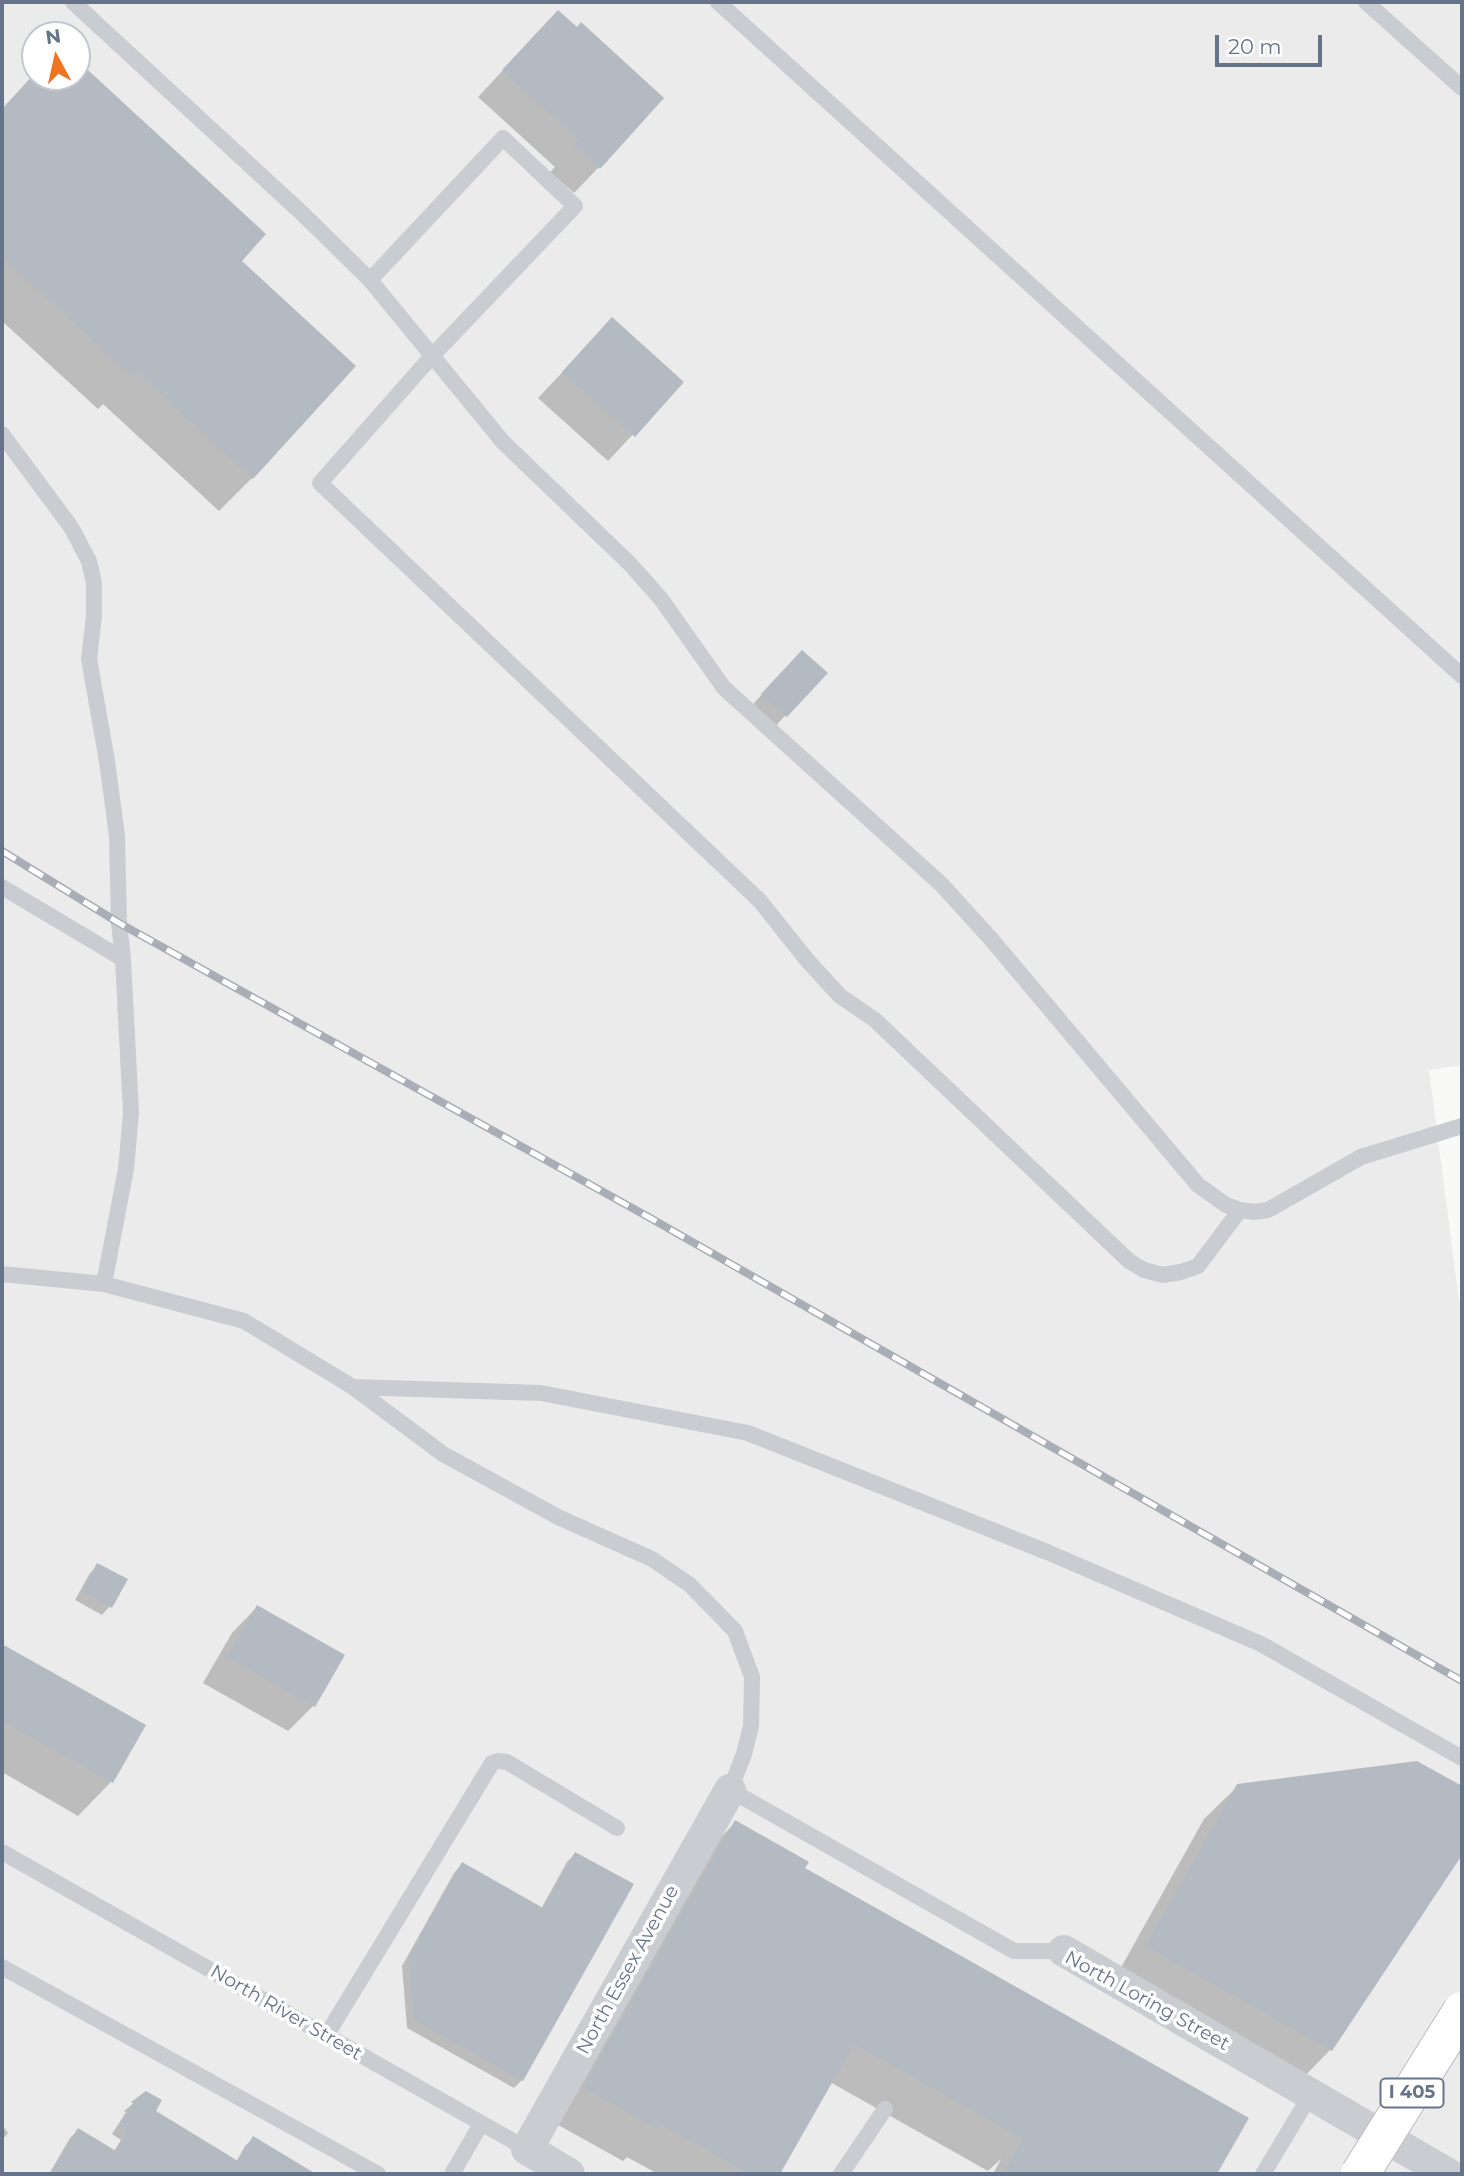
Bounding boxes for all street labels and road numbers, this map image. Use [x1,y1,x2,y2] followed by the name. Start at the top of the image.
[572,1881,684,2059] street label: North Essex Avenue
[1061,1946,1233,2056] street label: North Loring Street
[206,1960,366,2066] street label: North River Street
[1380,2078,1444,2108] road number: I 405

